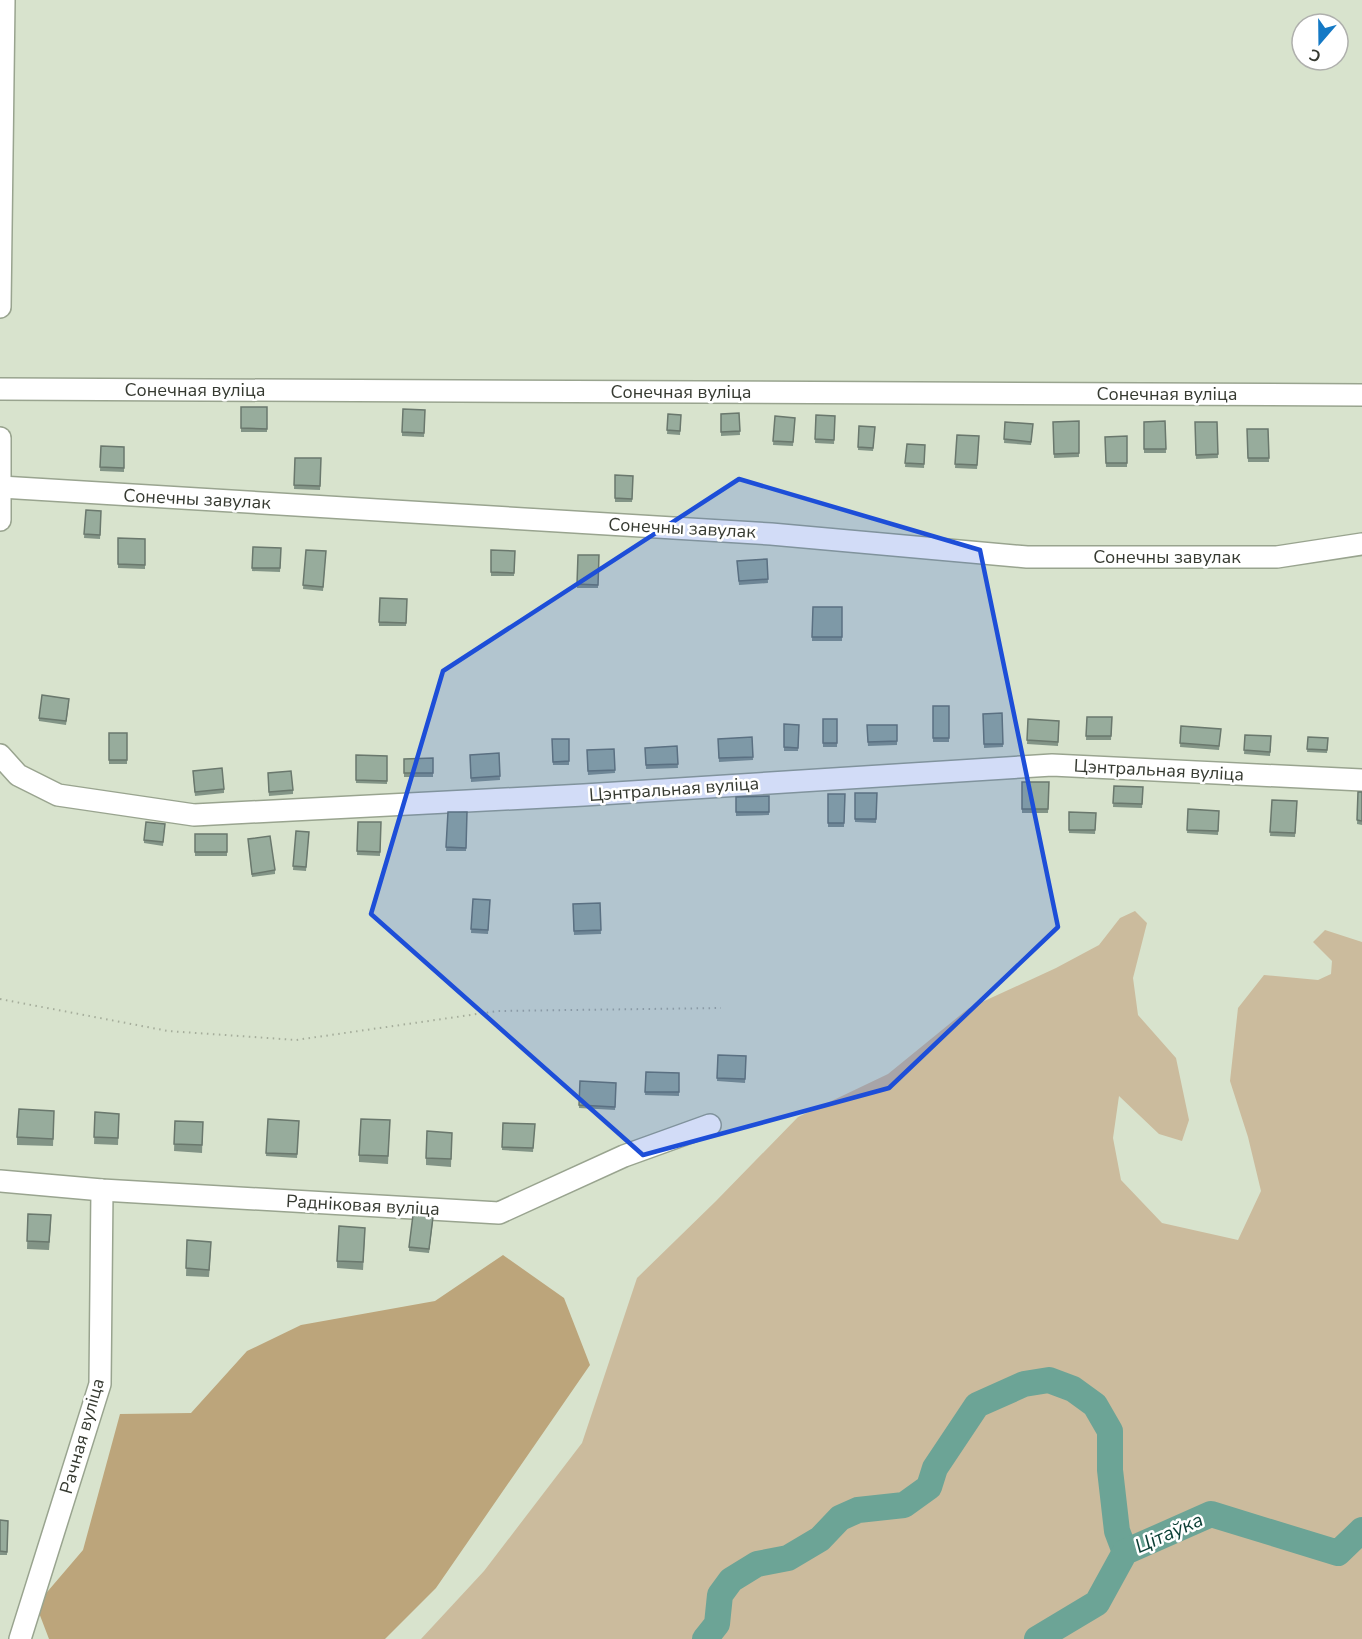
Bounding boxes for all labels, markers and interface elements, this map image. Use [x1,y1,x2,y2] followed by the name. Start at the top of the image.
[1290,12,1350,72] north arrow
[1306,43,1324,67] text: С
[125,378,265,402] street label: Сонечная вуліца
[611,380,751,404] street label: Сонечная вуліца
[1097,382,1237,406] street label: Сонечная вуліца
[123,483,272,515] street label: Сонечны завулак
[608,512,757,544] street label: Сонечны завулак
[1093,545,1241,569] street label: Сонечны завулак
[1073,754,1245,786] street label: Цэнтральная вуліца
[588,771,760,807] street label: Цэнтральная вуліца
[286,1189,440,1221] street label: Радніковая вуліца
[54,1375,110,1497] street label: Рачная вуліца
[1131,1506,1207,1560] water label: Цітаўка

